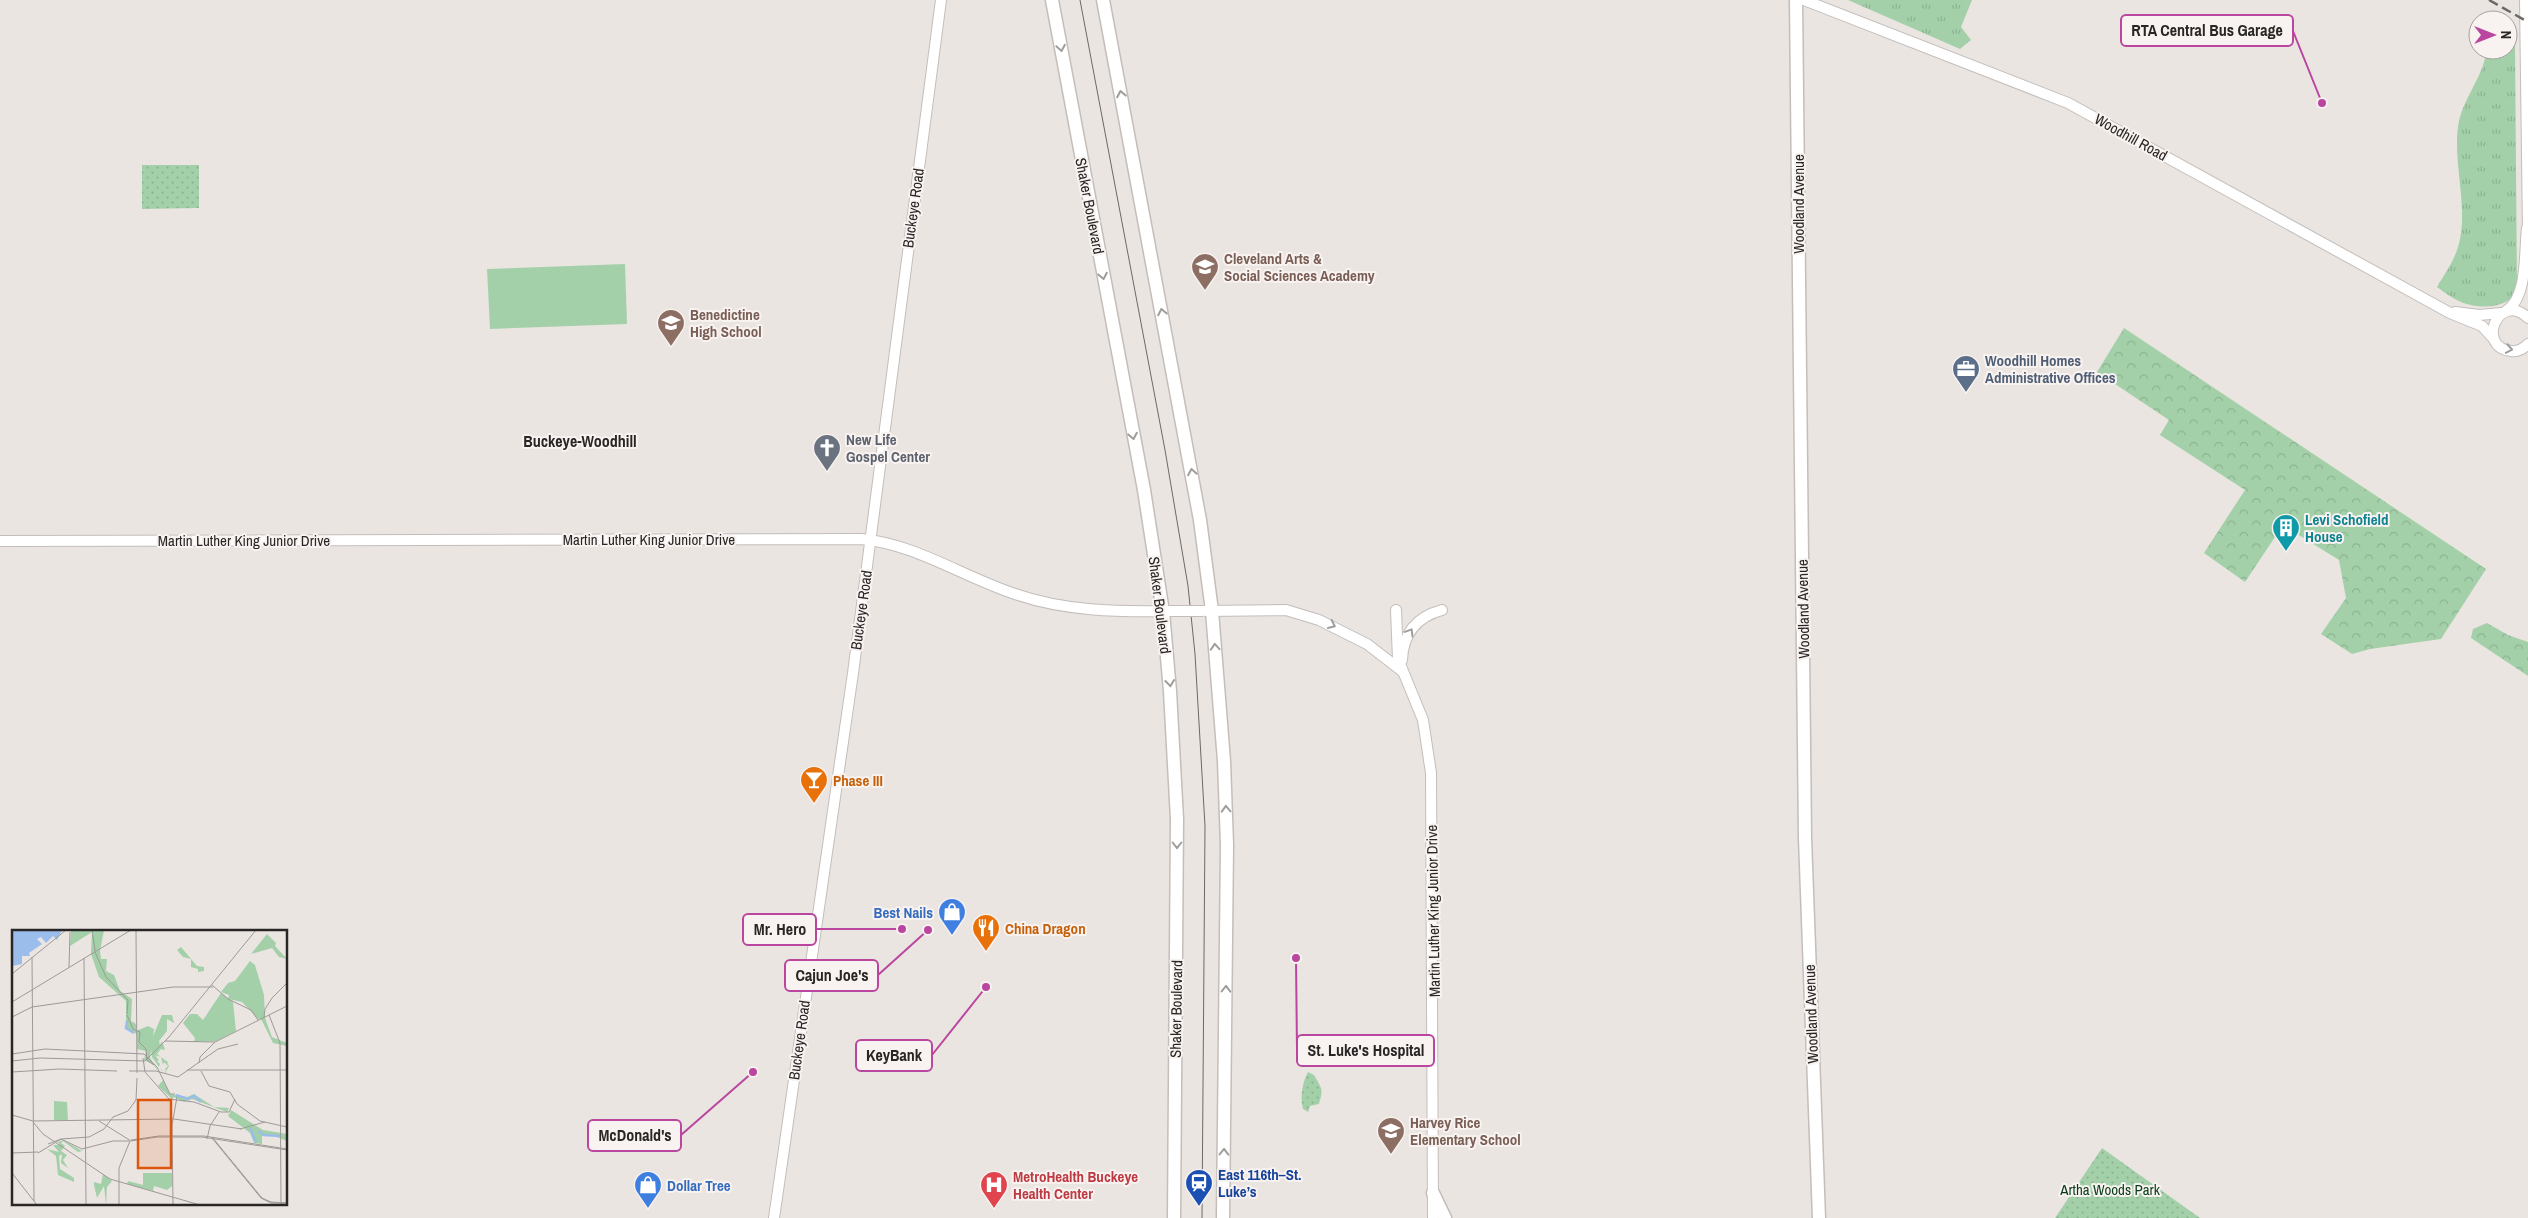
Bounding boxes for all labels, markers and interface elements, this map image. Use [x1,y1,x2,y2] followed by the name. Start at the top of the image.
[2468,10,2518,60] north arrow
[2121,15,2293,46] callout: RTA Central Bus Garage
[2131,19,2283,41] text: RTA Central Bus Garage
[2497,31,2515,39] text: N
[1055,44,1065,52] one-way arrow
[1116,90,1127,98] one-way arrow
[2091,108,2171,166] street label: Woodhill Road
[1788,154,1809,254] street label: Woodland Avenue
[1070,156,1110,256] street label: Shaker Boulevard
[897,167,929,249] street label: Buckeye Road
[1224,248,1375,286] place label: Cleveland Arts & Social Sciences Academy
[1190,252,1220,291] school or university icon: Cleveland Arts & Social Sciences Academy
[1098,272,1108,280] one-way arrow
[690,304,762,342] place label: Benedictine High School
[656,308,686,347] school or university icon: Benedictine High School
[1158,308,1168,317] one-way arrow
[2505,344,2514,354] one-way arrow
[1985,350,2116,388] place label: Woodhill Homes Administrative Offices
[1951,354,1981,393] office icon: Woodhill Homes Administrative Offices
[846,429,930,467] place label: New Life Gospel Center
[523,430,637,452] district label: Buckeye-Woodhill
[1128,431,1138,440] one-way arrow
[812,433,842,472] church icon: New Life Gospel Center
[1187,468,1197,476] one-way arrow
[2305,509,2388,547] place label: Levi Schofield House
[2271,513,2301,552] building icon: Levi Schofield House
[563,529,735,550] street label: Martin Luther King Junior Drive
[158,530,330,551] street label: Martin Luther King Junior Drive
[1144,555,1176,655] street label: Shaker Boulevard
[1792,559,1814,659] street label: Woodland Avenue
[845,569,877,651] street label: Buckeye Road
[1327,619,1336,629] one-way arrow
[1404,629,1414,638] one-way arrow
[1210,643,1221,651] one-way arrow
[1164,679,1175,687] one-way arrow
[799,765,829,804] bar icon: Phase III
[833,770,883,791] place label: Phase III
[1220,805,1231,813] one-way arrow
[1421,825,1445,997] street label: Martin Luther King Junior Drive
[1172,842,1182,849] one-way arrow
[937,897,967,936] shop icon: Best Nails
[874,902,933,923] place label: Best Nails
[971,913,1001,952] restaurant icon: China Dragon
[743,914,816,945] callout: Mr. Hero
[754,918,806,940] text: Mr. Hero
[1005,918,1086,939] place label: China Dragon
[12,930,288,1206] inset map
[785,960,878,991] callout: Cajun Joe's
[1165,960,1187,1058] street label: Shaker Boulevard
[795,964,869,986] text: Cajun Joe's
[1799,964,1823,1064] street label: Woodland Avenue
[1221,985,1232,993] one-way arrow
[783,999,815,1081] street label: Buckeye Road
[1297,1035,1434,1066] callout: St. Luke's Hospital
[1308,1039,1424,1061] text: St. Luke's Hospital
[856,1040,932,1071] callout: KeyBank
[866,1044,923,1066] text: KeyBank
[1410,1112,1521,1150] place label: Harvey Rice Elementary School
[1376,1116,1406,1155] school or university icon: Harvey Rice Elementary School
[588,1120,681,1151] callout: McDonald's
[598,1124,672,1146] text: McDonald's
[1219,1148,1229,1156] one-way arrow
[1218,1164,1301,1202] place label: East 116th–St. Luke’s
[1013,1166,1138,1204] place label: MetroHealth Buckeye Health Center
[1184,1168,1214,1207] station icon: East 116th–St. Luke’s
[633,1170,663,1209] shop icon: Dollar Tree
[979,1170,1009,1209] hospital icon: MetroHealth Buckeye Health Center
[667,1175,731,1196] place label: Dollar Tree
[2059,1179,2161,1200] park label: Artha Woods Park

